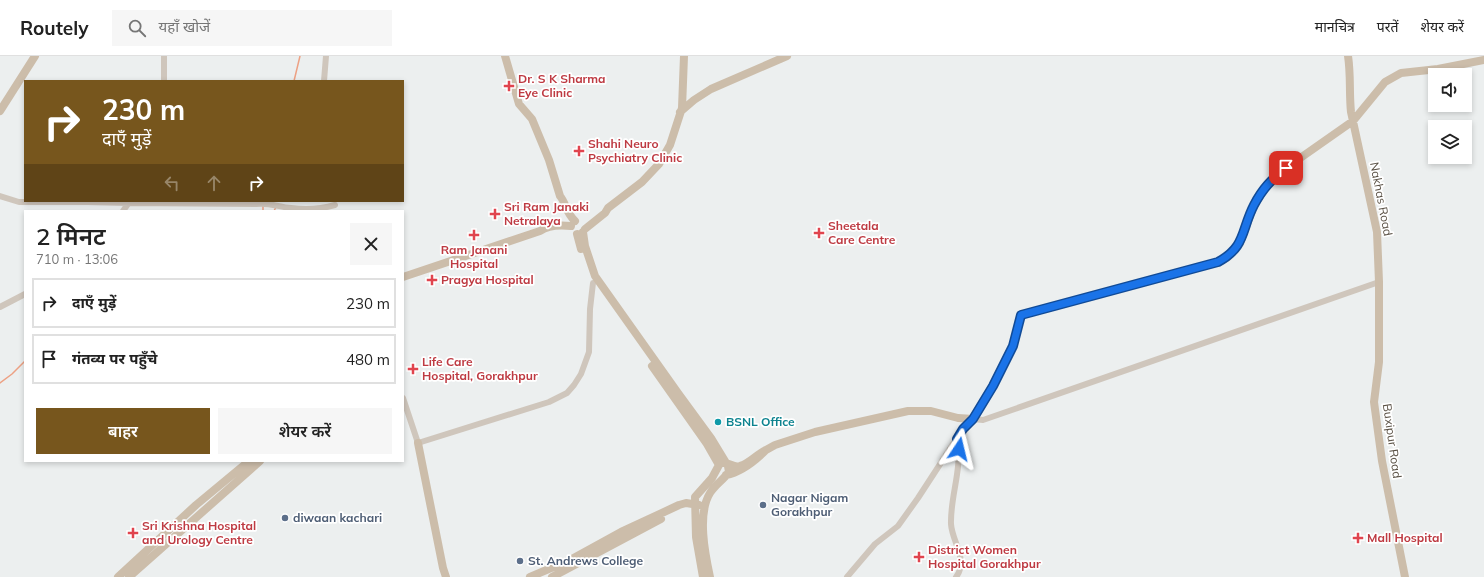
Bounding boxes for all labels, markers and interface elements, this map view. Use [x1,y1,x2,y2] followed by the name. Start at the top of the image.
[112,10,392,46] search box
[20,16,88,40] text: Routely
[126,17,148,39] icon: search
[158,17,210,36] text: यहाँ खोजें
[1315,18,1355,36] text: मानचित्र
[1377,18,1399,36] text: परतें
[1421,18,1464,36] text: शेयर करें
[1428,68,1472,164] map controls
[1428,68,1472,112] button: sound
[518,71,606,100] place label: Dr. S K Sharma Eye Clinic
[503,80,515,92] marker: Dr. S K Sharma Eye Clinic
[102,92,185,127] text: 230 m
[36,96,88,148] icon: right
[1428,120,1472,164] button: layers
[102,127,151,150] text: दाएँ मुड़ें
[588,136,682,165] place label: Shahi Neuro Psychiatry Clinic
[573,145,585,157] marker: Shahi Neuro Psychiatry Clinic
[1269,151,1303,185] pin
[1275,157,1297,179] icon: arrive
[1367,161,1396,237] street label: Nakhas Road
[161,172,183,194] icon: left
[203,172,225,194] icon: ahead
[245,172,267,194] icon: right
[504,199,589,228] place label: Sri Ram Janaki Netralaya
[489,208,501,220] marker: Sri Ram Janaki Netralaya
[828,218,896,247] place label: Sheetala Care Centre
[36,221,106,251] text: 2 मिनट
[350,223,392,265] button: close
[813,227,825,239] marker: Sheetala Care Centre
[468,229,480,241] marker: Ram Janani Hospital
[441,242,507,271] place label: Ram Janani Hospital
[36,251,118,267] text: 710 m · 13:06
[441,272,534,287] place label: Pragya Hospital
[426,274,438,286] marker: Pragya Hospital
[38,292,60,314] icon: right
[72,293,116,312] text: दाएँ मुड़ें
[346,294,390,313] text: 230 m
[38,348,60,370] icon: arrive
[72,349,157,368] text: गंतव्य पर पहुँचे
[346,350,390,369] text: 480 m
[422,354,538,383] place label: Life Care Hospital, Gorakhpur
[407,363,419,375] marker: Life Care Hospital, Gorakhpur
[1380,403,1405,479] street label: Buxipur Road
[36,408,210,454] button: बाहर
[218,408,392,454] button: शेयर करें
[726,414,795,429] place label: BSNL Office
[713,417,723,427] marker: BSNL Office
[938,428,980,470] position arrow
[771,490,849,519] place label: Nagar Nigam Gorakhpur
[758,500,768,510] marker: Nagar Nigam Gorakhpur
[293,510,382,525] place label: diwaan kachari
[280,513,290,523] marker: diwaan kachari
[142,518,256,547] place label: Sri Krishna Hospital and Urology Centre
[127,527,139,539] marker: Sri Krishna Hospital and Urology Centre
[1367,530,1443,545] place label: Mall Hospital
[1352,532,1364,544] marker: Mall Hospital
[928,542,1041,571] place label: District Women Hospital Gorakhpur
[913,551,925,563] marker: District Women Hospital Gorakhpur
[528,553,643,568] place label: St. Andrews College
[515,556,525,566] marker: St. Andrews College

